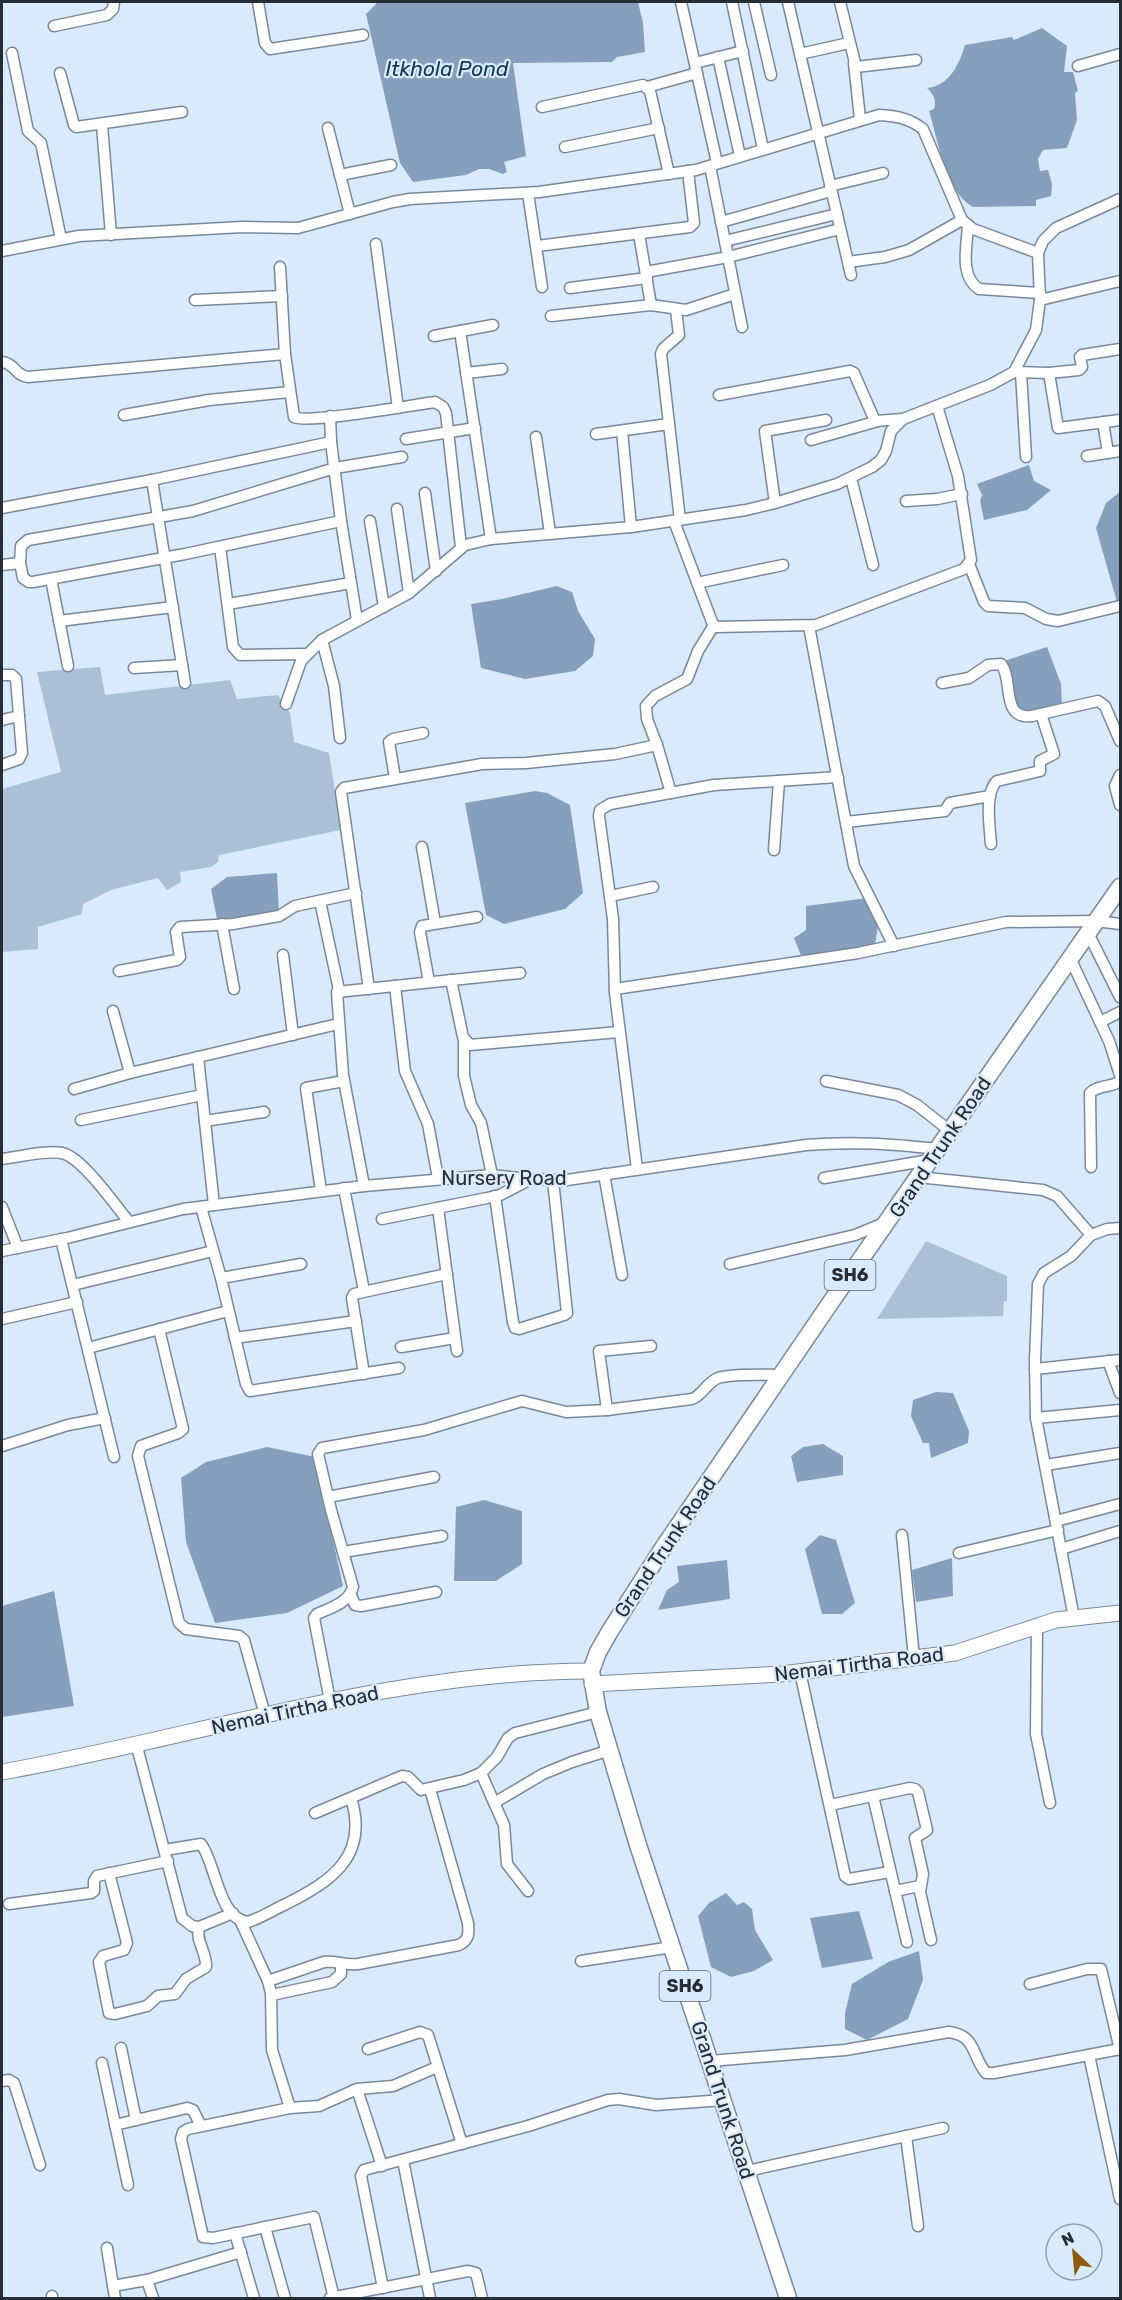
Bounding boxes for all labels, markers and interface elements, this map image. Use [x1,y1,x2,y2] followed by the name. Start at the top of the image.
[386,56,509,81] water label: Itkhola Pond
[884,1072,996,1222] street label: Grand Trunk Road
[441,1166,567,1190] street label: Nursery Road
[824,1260,876,1290] road number: SH6
[609,1472,721,1622] street label: Grand Trunk Road
[773,1642,945,1686] street label: Nemai Tirtha Road
[209,1681,381,1739] street label: Nemai Tirtha Road
[660,1971,710,2001] road number: SH6
[686,2018,760,2182] street label: Grand Trunk Road
[1044,2222,1104,2282] north arrow
[1058,2228,1077,2250] text: N

